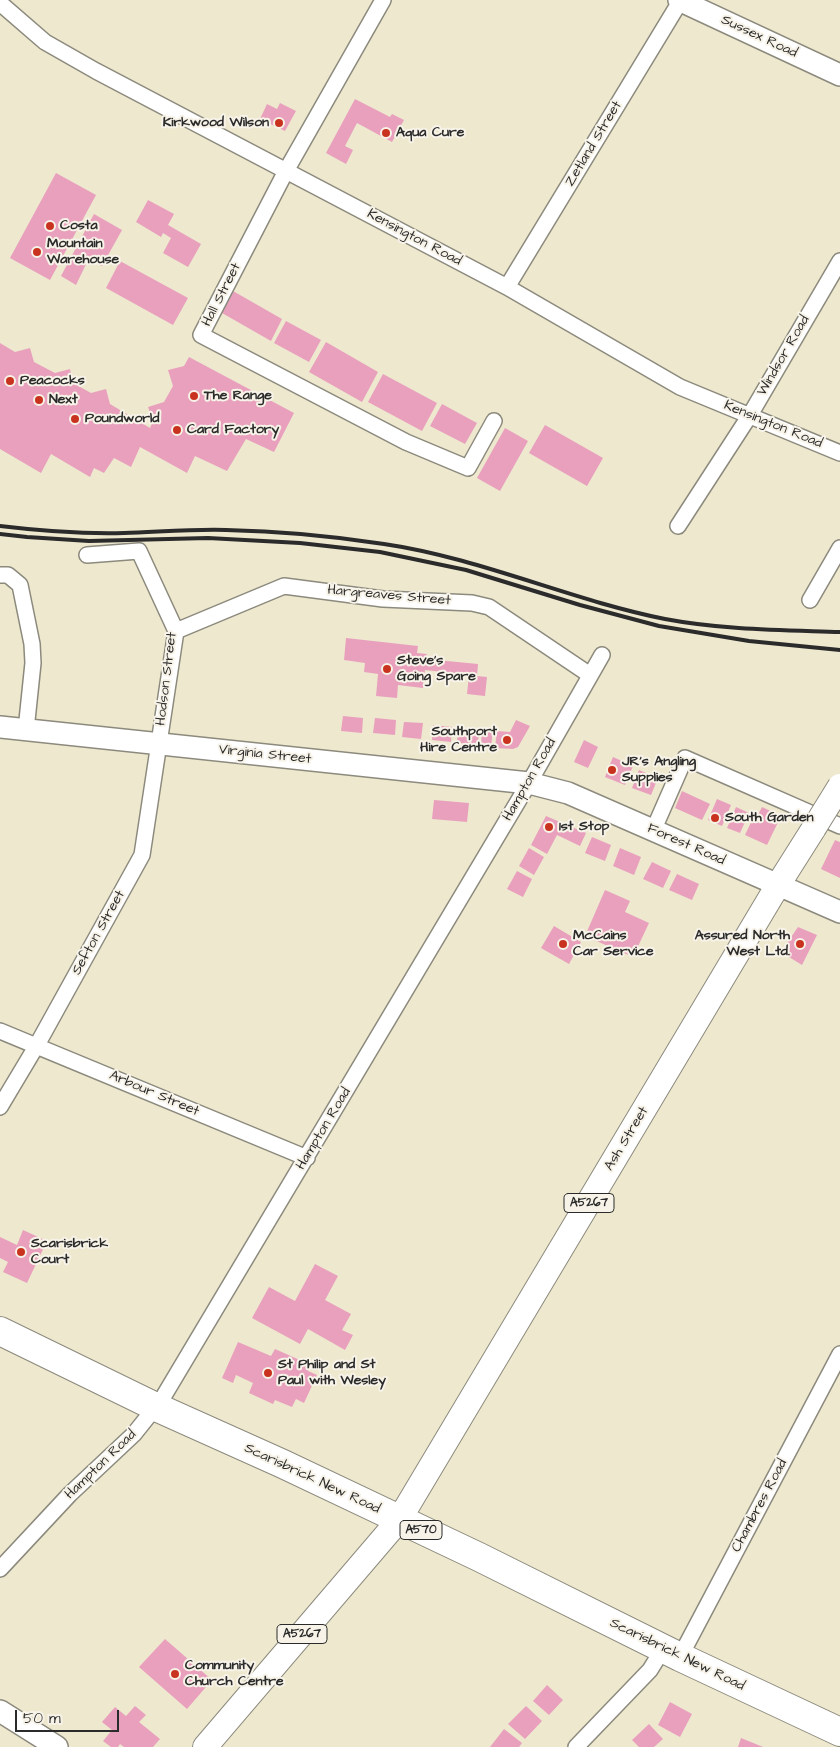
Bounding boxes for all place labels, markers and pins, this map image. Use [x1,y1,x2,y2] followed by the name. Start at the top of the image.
[163,115,269,131] place label: Kirkwood Wilson
[273,117,285,129] marker: Kirkwood Wilson
[396,125,464,141] place label: Aqua Cure
[380,127,392,139] marker: Aqua Cure
[60,218,98,234] place label: Costa
[44,220,56,232] marker: Costa
[47,236,119,268] place label: Mountain Warehouse
[31,246,43,258] marker: Mountain Warehouse
[20,373,85,389] place label: Peacocks
[4,375,16,387] marker: Peacocks
[204,388,272,404] place label: The Range
[188,390,200,402] marker: The Range
[49,392,78,408] place label: Next
[33,394,45,406] marker: Next
[85,411,159,427] place label: Poundworld
[69,413,81,425] marker: Poundworld
[187,422,279,438] place label: Card Factory
[171,424,183,436] marker: Card Factory
[397,653,476,686] place label: Steve's Going Spare
[381,663,393,675] marker: Steve's Going Spare
[420,724,497,756] place label: Southport Hire Centre
[501,734,513,746] marker: Southport Hire Centre
[622,754,696,786] place label: JR's Angling Supplies
[606,764,618,776] marker: JR's Angling Supplies
[725,810,813,826] place label: South Garden
[709,812,721,824] marker: South Garden
[559,819,609,835] place label: 1st Stop
[543,821,555,833] marker: 1st Stop
[573,928,653,960] place label: McCains Car Service
[695,928,790,960] place label: Assured North West Ltd.
[557,938,569,950] marker: McCains Car Service
[794,938,806,950] marker: Assured North West Ltd.
[31,1236,108,1268] place label: Scarisbrick Court
[15,1246,27,1258] marker: Scarisbrick Court
[278,1357,386,1390] place label: St Philip and St Paul with Wesley
[262,1367,274,1379] marker: St Philip and St Paul with Wesley
[185,1658,284,1690] place label: Community Church Centre
[169,1668,181,1680] marker: Community Church Centre

